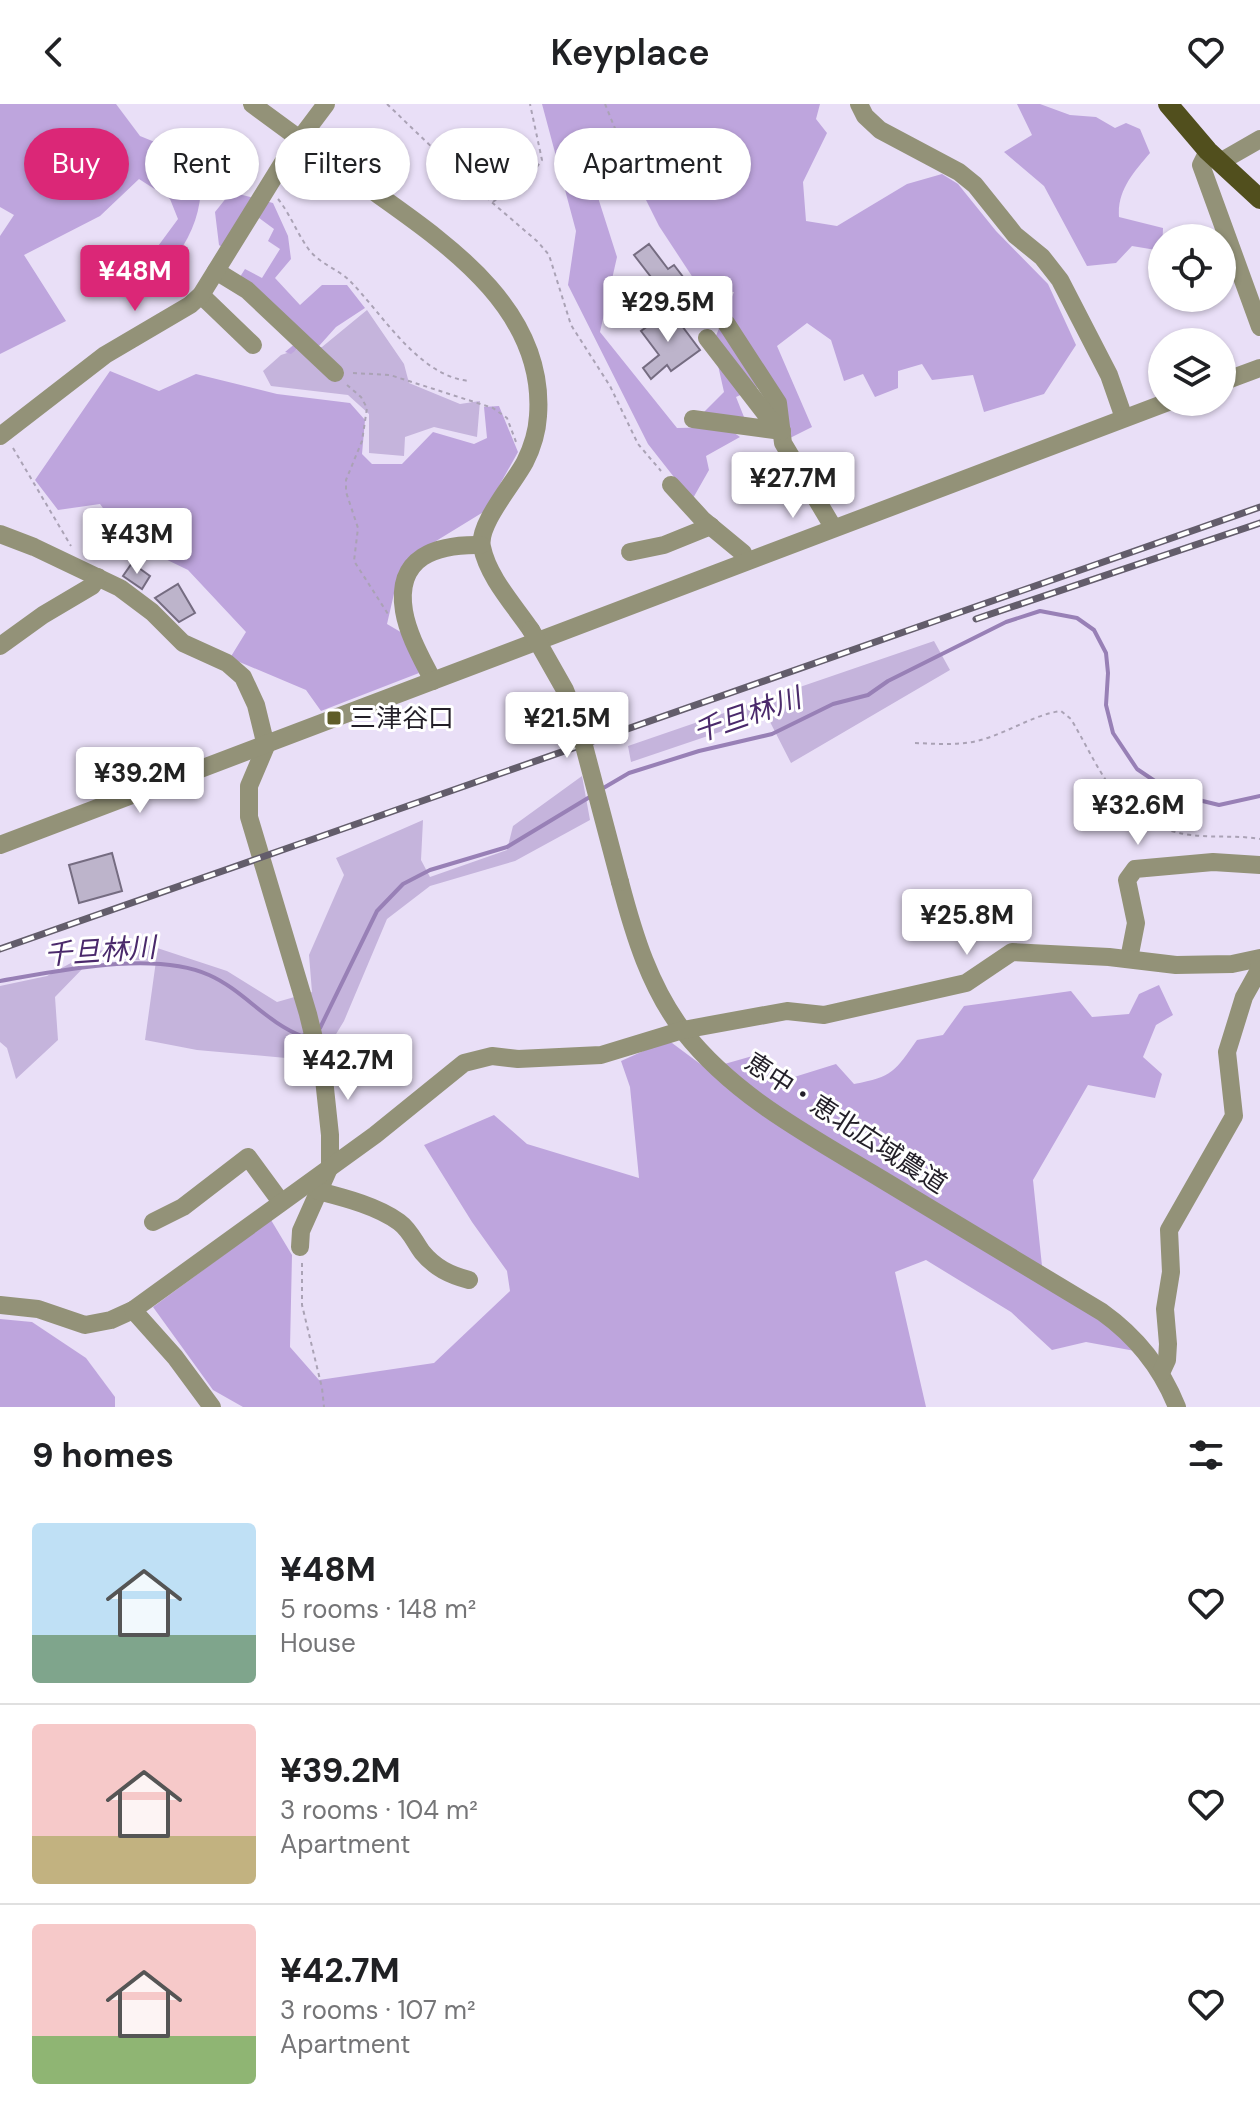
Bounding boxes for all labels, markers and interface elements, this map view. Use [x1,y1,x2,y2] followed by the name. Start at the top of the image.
[551,29,709,76] text: Keyplace
[32,30,76,74] icon: back
[1184,30,1228,74] icon: heart
[24,128,129,200] chip: Buy
[145,128,259,200] chip: Rent
[275,128,410,200] chip: Filters
[426,128,538,200] chip: New
[554,128,751,200] chip: Apartment
[1148,224,1236,416] map controls
[1148,224,1236,312] button: locate
[88,245,182,313] pin: ¥48M
[98,254,172,288] text: ¥48M
[603,276,733,344] pin: ¥29.5M
[621,285,715,319] text: ¥29.5M
[1148,328,1236,416] button: layers
[728,452,858,520] pin: ¥27.7M
[750,461,836,495] text: ¥27.7M
[90,508,184,576] pin: ¥43M
[101,517,173,551] text: ¥43M
[688,678,809,751] water label: 千旦林川
[502,692,632,760] pin: ¥21.5M
[350,701,454,735] place label: 三津谷口
[523,701,611,735] text: ¥21.5M
[325,709,343,727] marker: 三津谷口
[75,747,205,815] pin: ¥39.2M
[94,756,186,790] text: ¥39.2M
[1073,779,1203,847] pin: ¥32.6M
[1092,788,1184,822] text: ¥32.6M
[902,889,1032,957] pin: ¥25.8M
[920,898,1014,932] text: ¥25.8M
[43,928,160,973] water label: 千旦林川
[283,1034,413,1102] pin: ¥42.7M
[302,1043,394,1077] text: ¥42.7M
[739,1045,953,1201] street label: 恵中・恵北広域農道
[32,1433,174,1478] text: 9 homes
[1184,1433,1228,1477] icon: filters
[280,1547,376,1592] text: ¥48M
[96,1555,192,1651] icon: home
[1184,1581,1228,1625] icon: heart
[280,1592,476,1626] text: 5 rooms · 148 m²
[280,1626,356,1660] text: House
[280,1748,401,1793] text: ¥39.2M
[96,1756,192,1852] icon: home
[1184,1782,1228,1826] icon: heart
[280,1793,478,1827] text: 3 rooms · 104 m²
[280,1827,411,1861] text: Apartment
[280,1948,400,1993] text: ¥42.7M
[96,1956,192,2052] icon: home
[1184,1982,1228,2026] icon: heart
[280,1993,476,2027] text: 3 rooms · 107 m²
[280,2027,411,2061] text: Apartment

